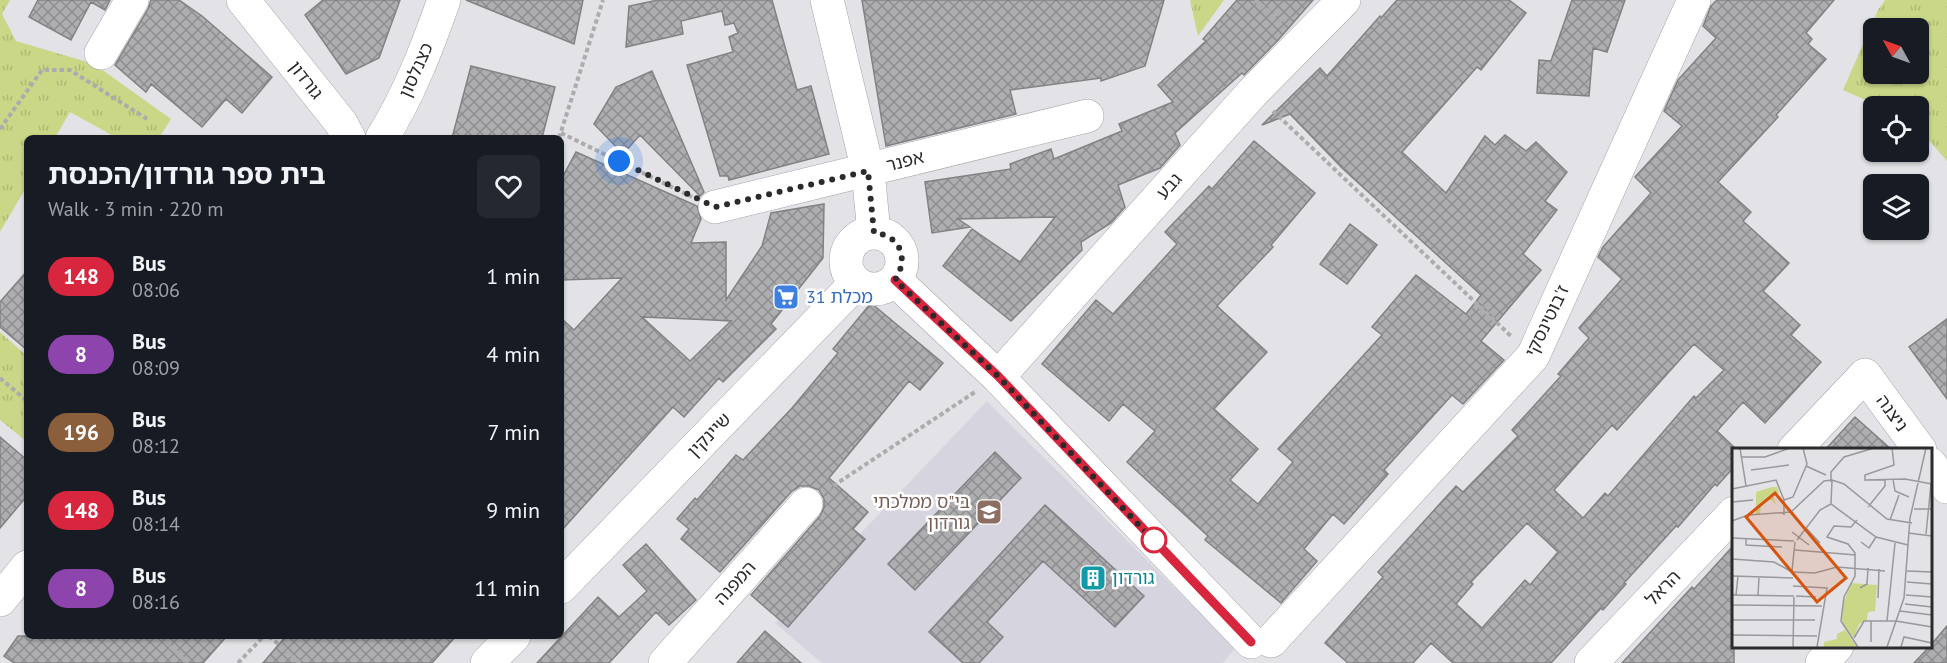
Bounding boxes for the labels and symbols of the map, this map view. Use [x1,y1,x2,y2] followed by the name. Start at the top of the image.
[1863,18,1929,84] north arrow
[393,39,438,101] street label: כצנלסון
[284,56,329,104] street label: גורדון
[884,145,926,176] street label: אפנר
[604,146,634,176] your location
[1151,167,1187,204] street label: גבע
[1519,281,1574,360] street label: ז'בוטינסקי
[771,282,801,312] supermarket icon: מכלת 31
[806,285,873,308] place label: מכלת 31
[1871,390,1913,436] street label: ניצנה
[682,408,735,462] street label: שיינקין
[1732,448,1932,648] inset map
[873,490,970,534] place label: בי"ס ממלכתי גורדון
[974,497,1004,527] school or university icon: בי"ס ממלכתי גורדון
[1141,527,1167,553] unlabelled marker
[709,556,760,610] street label: המפנה
[1078,563,1108,593] building icon: גורדון
[1640,565,1685,611] street label: הראל
[1112,566,1155,589] place label: גורדון

